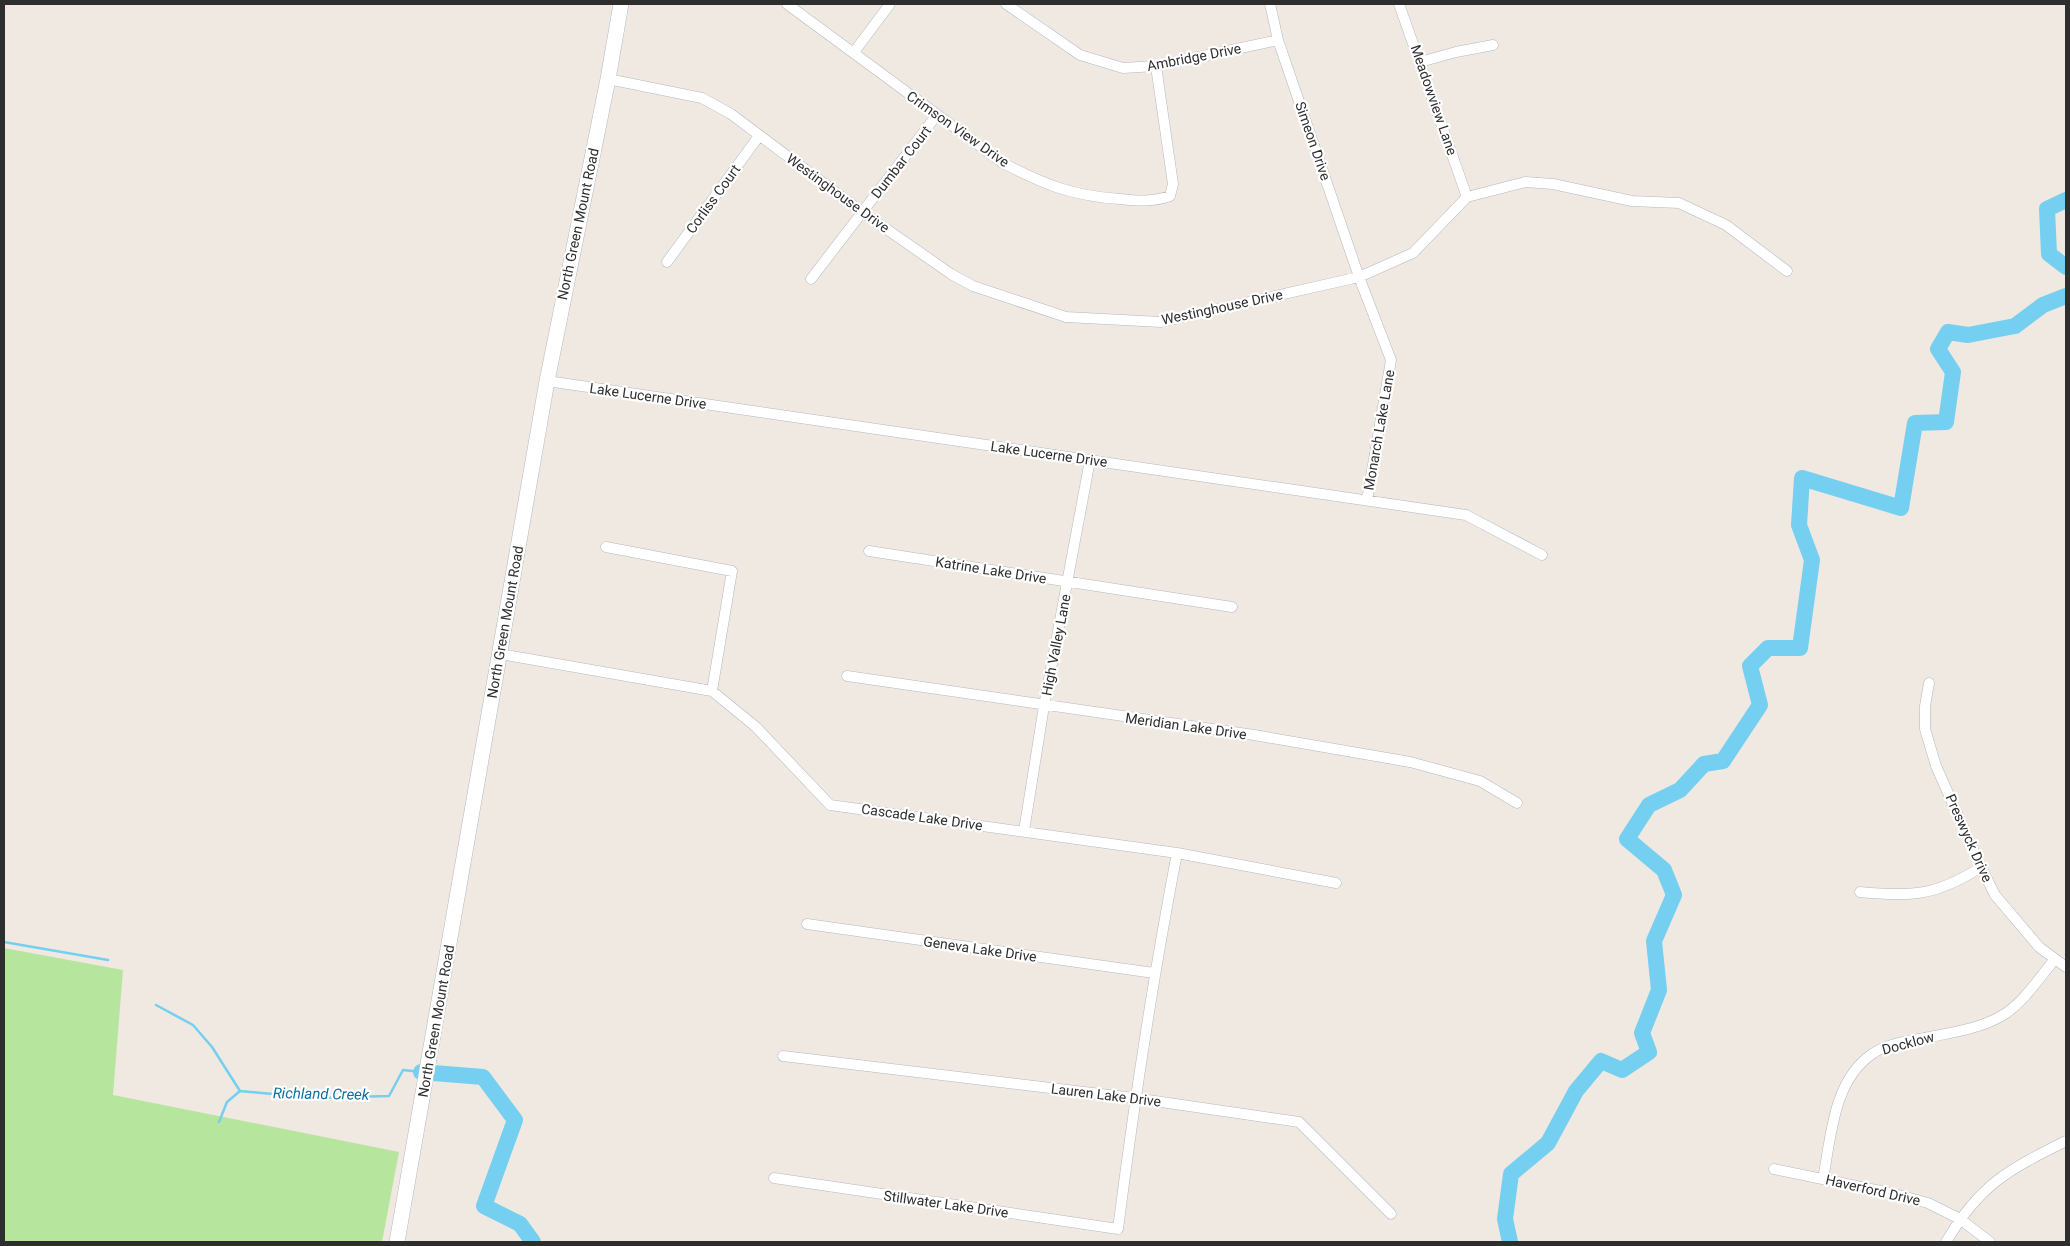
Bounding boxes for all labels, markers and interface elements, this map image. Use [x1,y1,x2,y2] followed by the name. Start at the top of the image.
[1146,40,1242,74] street label: Ambridge Drive
[1408,43,1460,157] street label: Meadowview Lane
[904,88,1012,170] street label: Crimson View Drive
[1292,100,1334,182] street label: Simeon Drive
[868,122,934,201] street label: Dumbar Court
[554,147,602,301] street label: North Green Mount Road
[783,150,893,236] street label: Westinghouse Drive
[683,161,744,236] street label: Corliss Court
[1160,286,1284,328] street label: Westinghouse Drive
[1361,369,1397,491] street label: Monarch Lake Lane
[589,380,707,412] street label: Lake Lucerne Drive
[990,438,1108,470] street label: Lake Lucerne Drive
[484,544,526,700] street label: North Green Mount Road
[934,553,1048,587] street label: Katrine Lake Drive
[1038,593,1074,697] street label: High Valley Lane
[1124,710,1248,742] street label: Meridian Lake Drive
[1942,792,1996,884] street label: Preswyck Drive
[860,801,984,833] street label: Cascade Lake Drive
[922,933,1038,965] street label: Geneva Lake Drive
[415,943,457,1099] street label: North Green Mount Road
[1880,1028,1936,1058] street label: Docklow
[1050,1080,1162,1110] street label: Lauren Lake Drive
[273,1084,370,1104] water label: Richland Creek
[1824,1171,1922,1209] street label: Haverford Drive
[883,1187,1009,1221] street label: Stillwater Lake Drive

